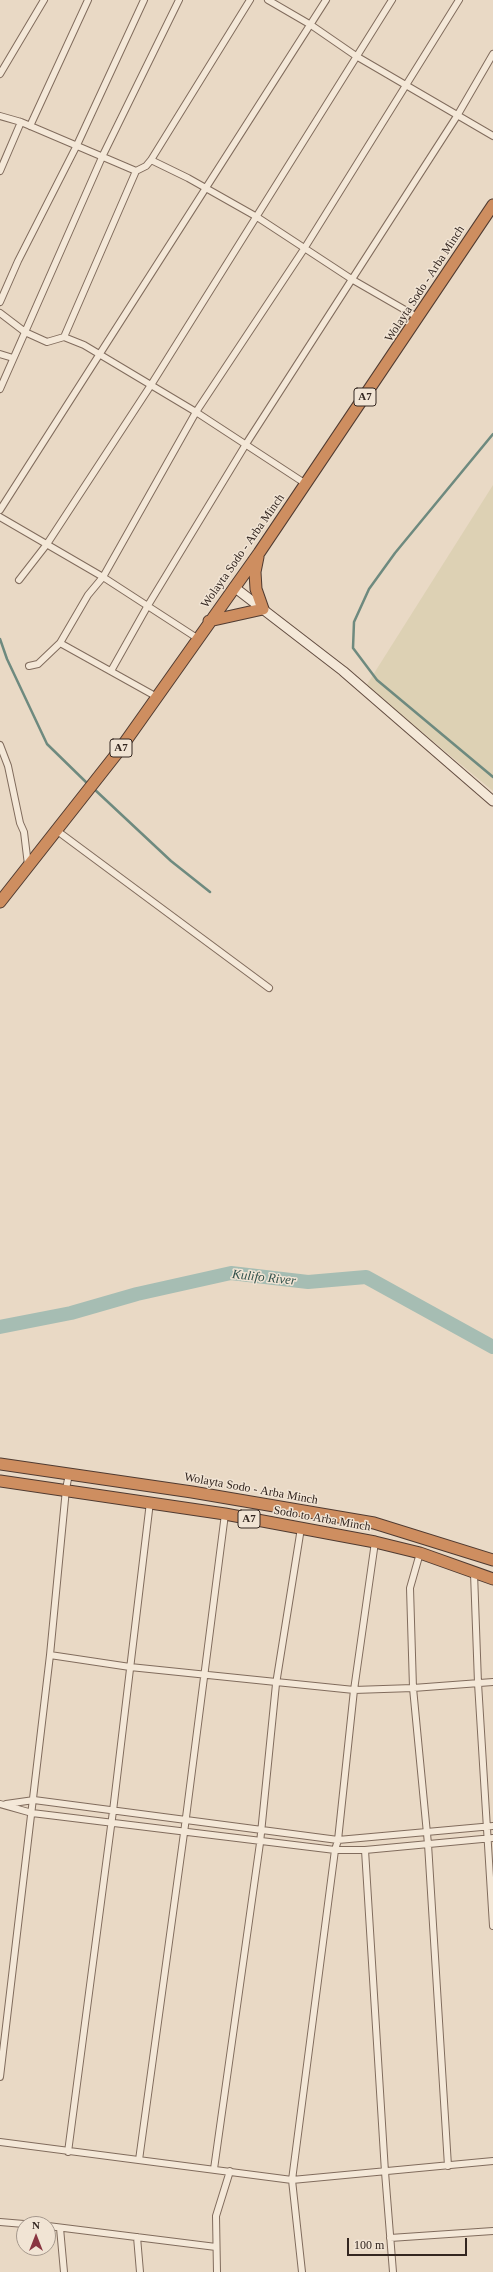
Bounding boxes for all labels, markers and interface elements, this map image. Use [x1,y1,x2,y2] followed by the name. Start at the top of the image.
[382,223,468,345] street label: Wolayta Sodo - Arba Minch
[354,388,376,406] road number: A7
[198,491,288,611] street label: Wolayta Sodo - Arba Minch
[110,739,132,757] road number: A7
[231,1267,297,1289] water label: Kulifo River
[183,1470,319,1508] street label: Wolayta Sodo - Arba Minch
[272,1503,372,1535] street label: Sodo to Arba Minch
[238,1510,260,1528] road number: A7
[16,2216,56,2256] north arrow
[32,2219,40,2231] text: N
[349,2230,469,2256] scale bar
[354,2238,384,2252] text: 100 m

